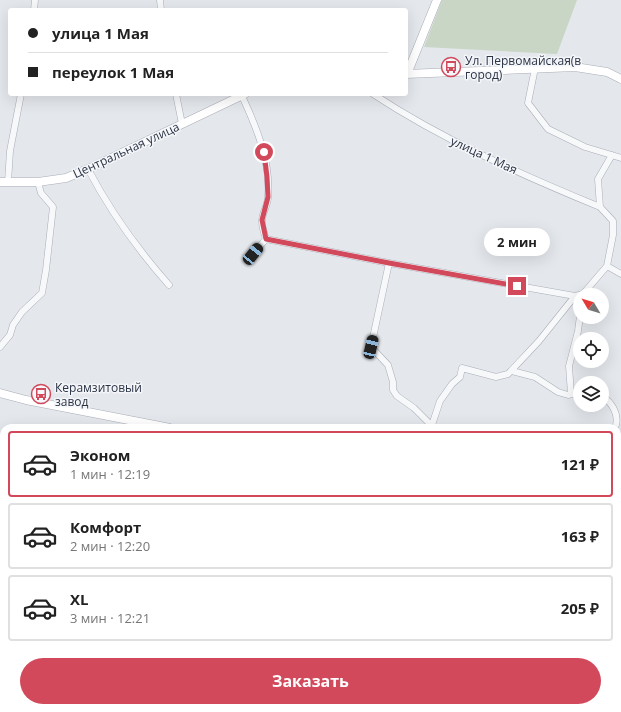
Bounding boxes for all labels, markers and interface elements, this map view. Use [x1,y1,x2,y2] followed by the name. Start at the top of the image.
[52,23,149,43] text: улица 1 Мая
[465,52,581,83] place label: Ул. Первомайская(в город)
[440,56,462,78] bus stop icon: Ул. Первомайская(в город)
[52,62,174,82] text: переулок 1 Мая
[70,118,182,182] street label: Центральная улица
[448,132,520,178] street label: улица 1 Мая
[255,143,273,161] route start
[484,228,550,256] callout: 2 мин
[497,233,537,251] text: 2 мин
[241,241,265,267] car
[508,277,526,295] route end
[573,288,609,324] north arrow
[573,288,609,412] map controls
[573,332,609,368] button: locate
[362,334,380,360] car
[573,376,609,412] button: layers
[55,379,142,410] place label: Керамзитовый завод
[30,383,52,405] bus stop icon: Керамзитовый завод
[70,445,130,465] text: Эконом
[22,446,58,482] icon: car
[561,454,599,474] text: 121 ₽
[70,465,150,483] text: 1 мин · 12:19
[70,517,141,537] text: Комфорт
[22,518,58,554] icon: car
[561,526,599,546] text: 163 ₽
[70,537,150,555] text: 2 мин · 12:20
[70,589,88,609] text: XL
[22,590,58,626] icon: car
[561,598,599,618] text: 205 ₽
[70,609,150,627] text: 3 мин · 12:21
[20,658,601,704] button: Заказать

